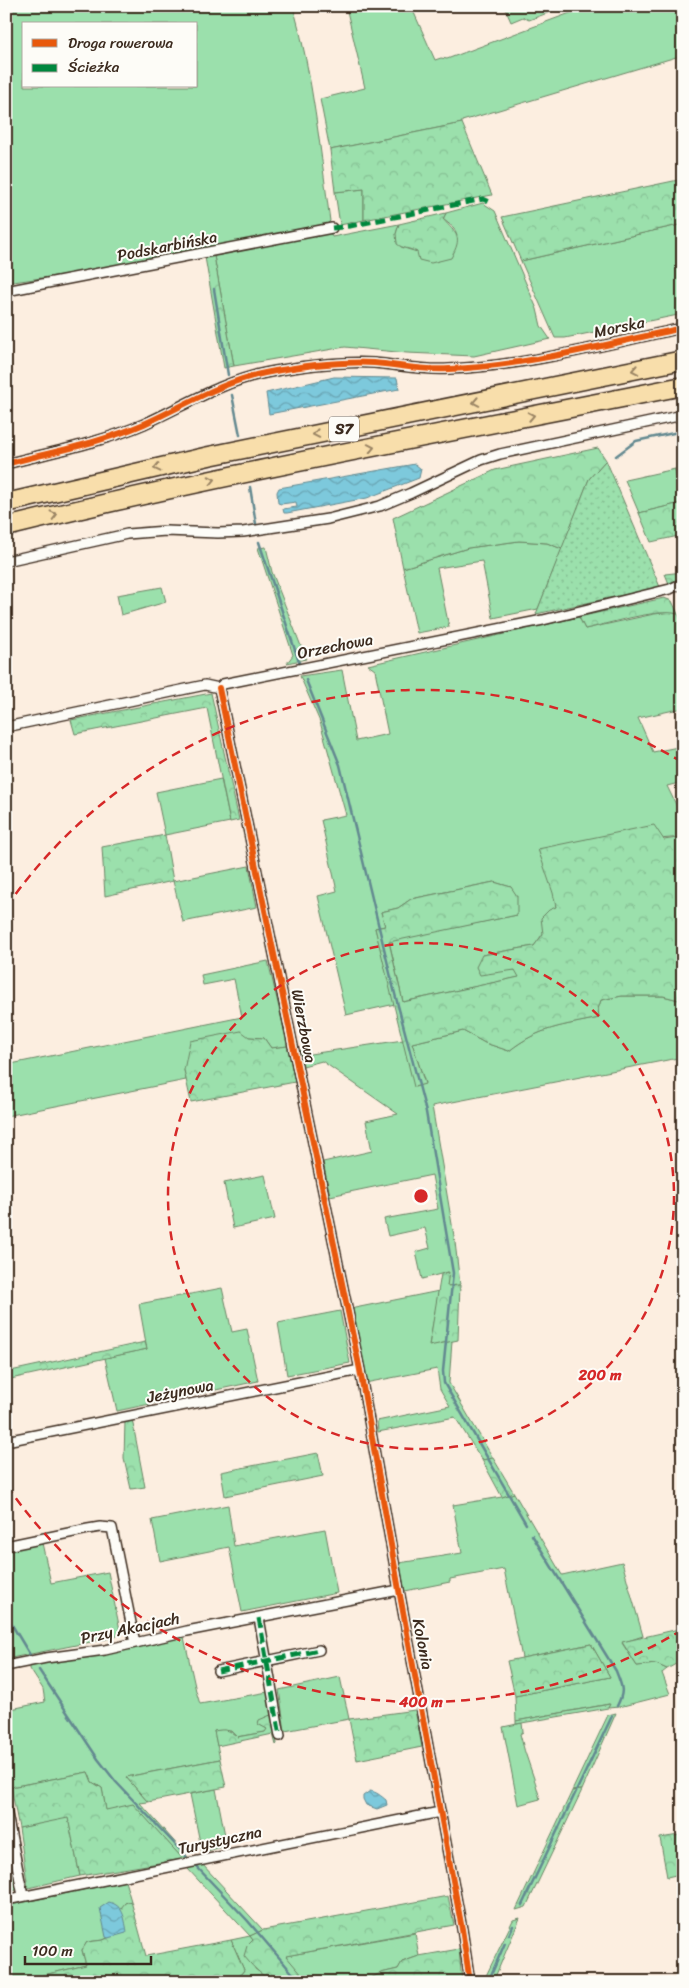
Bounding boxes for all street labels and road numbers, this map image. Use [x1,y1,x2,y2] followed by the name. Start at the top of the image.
[114,222,220,270] street label: Podskarbińska
[591,307,648,347] street label: Morska
[329,416,359,442] road number: S7
[295,624,375,668] street label: Orzechowa
[283,987,325,1065] street label: Wierzbowa
[143,1370,216,1412] street label: Jeżynowa
[78,1603,182,1653] street label: Przy Akacjach
[404,1616,442,1672] street label: Kolonia
[175,1817,265,1863] street label: Turystyczna

